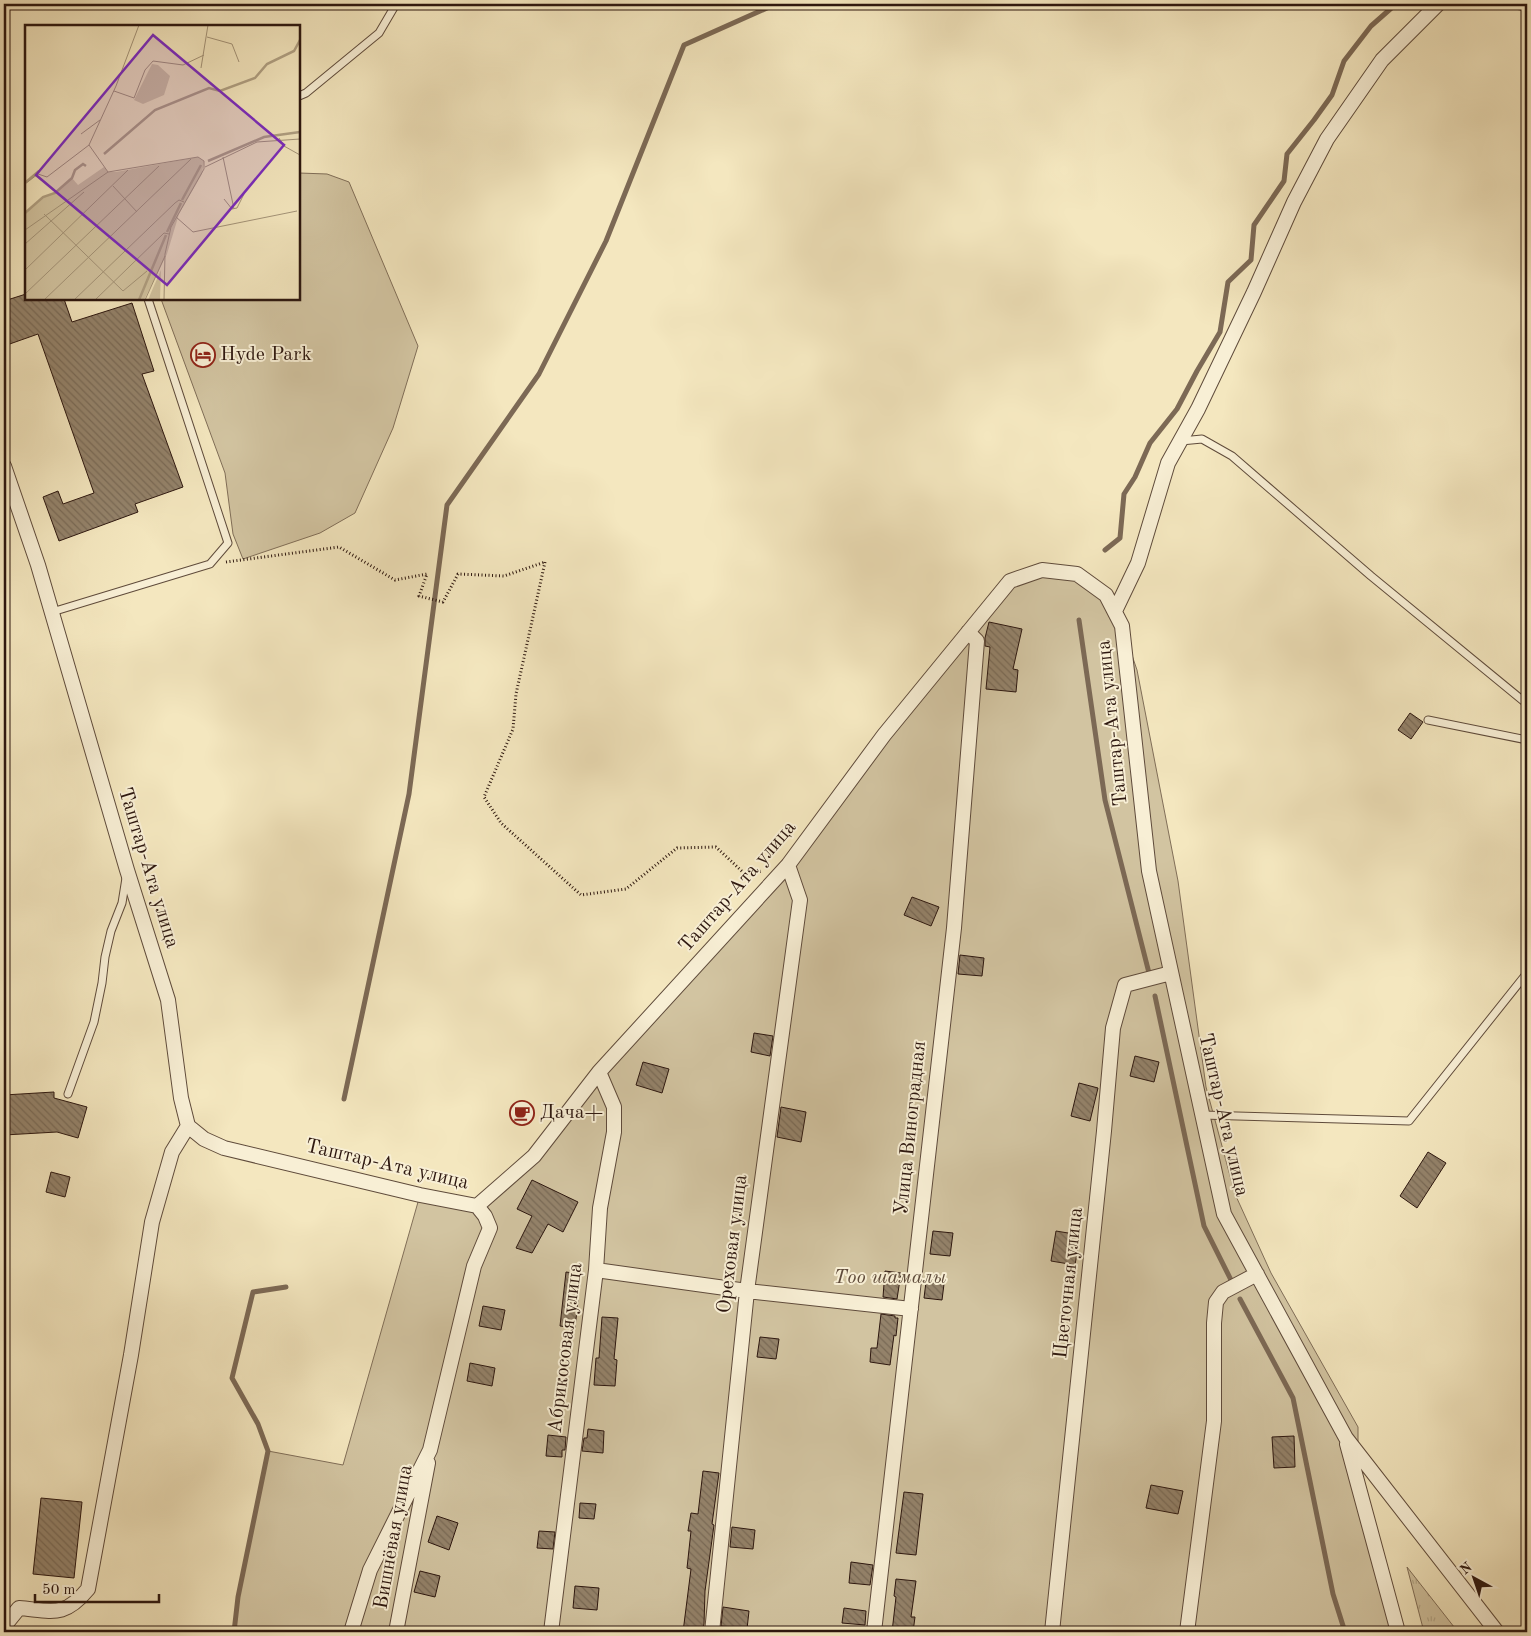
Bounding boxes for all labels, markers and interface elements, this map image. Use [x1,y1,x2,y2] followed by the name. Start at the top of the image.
[25,25,300,300] inset map
[190,342,216,368] hotel icon: Hyde Park
[220,345,312,365] place label: Hyde Park
[1094,639,1132,807] street label: Таштар-Ата улица
[114,785,182,951] street label: Таштар-Ата улица
[676,817,800,957] street label: Таштар-Ата улица
[1194,1031,1252,1199] street label: Таштар-Ата улица
[892,1040,930,1216] street label: Улица Виноградная
[509,1100,535,1126] cafe icon: Дача+
[540,1103,603,1123] place label: Дача+
[303,1136,471,1194] street label: Таштар-Ата улица
[715,1173,751,1315] street label: Ореховая улица
[1051,1206,1087,1360] street label: Цветочная улица
[546,1262,586,1434] street label: Абрикосовая улица
[834,1268,947,1288] park label: Тоо шамалы
[371,1463,417,1611] street label: Вишнёвая улица
[1448,1554,1498,1604] north arrow
[1458,1560,1475,1578] text: N
[35,1571,159,1603] scale bar
[42,1583,76,1598] text: 50 m

